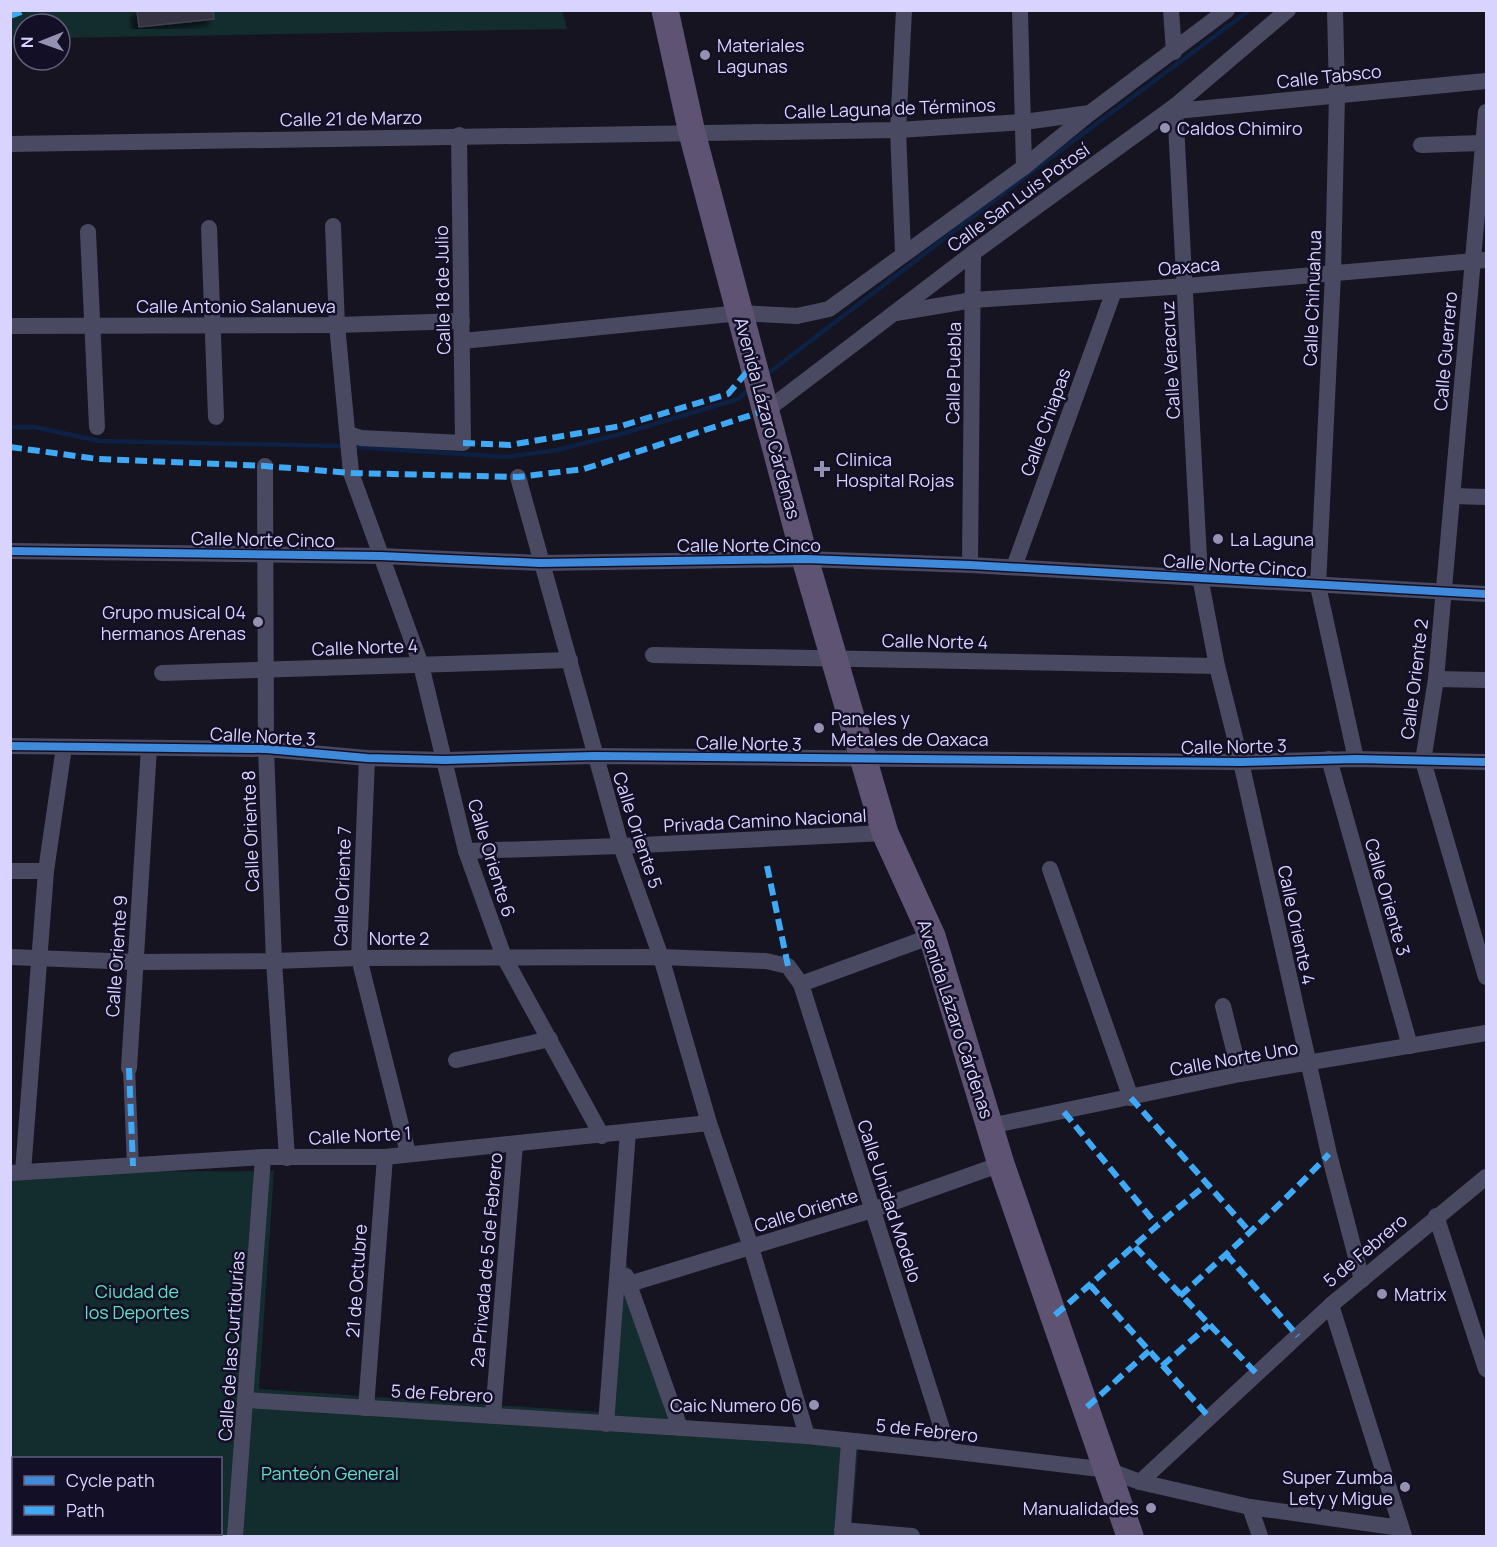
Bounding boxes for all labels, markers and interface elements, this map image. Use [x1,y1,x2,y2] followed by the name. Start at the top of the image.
[12,12,72,72] north arrow
[717,33,804,78] place label: Materiales Lagunas
[16,36,38,48] text: N
[698,48,712,62] marker: Materiales Lagunas
[1275,59,1383,93] street label: Calle Tabsco
[784,92,996,124] street label: Calle Laguna de Términos
[280,105,422,131] street label: Calle 21 de Marzo
[1177,116,1303,140] place label: Caldos Chimiro
[1158,121,1172,135] marker: Caldos Chimiro
[942,137,1094,257] street label: Calle San Luis Potosí
[429,225,455,355] street label: Calle 18 de Julio
[1298,230,1326,366] street label: Calle Chihuahua
[1157,251,1221,281] street label: Oaxaca
[1428,290,1462,412] street label: Calle Guerrero
[136,294,336,318] street label: Calle Antonio Salanueva
[1155,300,1185,420] street label: Calle Veracruz
[730,315,806,521] street label: Avenida Lázaro Cárdenas
[940,322,966,424] street label: Calle Puebla
[1014,365,1076,479] street label: Calle Chiapas
[836,447,954,492] place label: Clinica Hospital Rojas
[813,460,831,478] marker: Clinica Hospital Rojas
[191,526,335,552] street label: Calle Norte Cinco
[1230,527,1314,551] place label: La Laguna
[1211,532,1225,546] marker: La Laguna
[677,533,821,557] street label: Calle Norte Cinco
[1162,548,1308,582] street label: Calle Norte Cinco
[101,600,246,645] place label: Grupo musical 04 hermanos Arenas
[251,615,265,629] marker: Grupo musical 04 hermanos Arenas
[1395,617,1433,741] street label: Calle Oriente 2
[882,628,988,654] street label: Calle Norte 4
[311,633,419,661] street label: Calle Norte 4
[831,706,988,751] place label: Paneles y Metales de Oaxaca
[210,721,316,751] street label: Calle Norte 3
[812,721,826,735] marker: Paneles y Metales de Oaxaca
[696,730,802,756] street label: Calle Norte 3
[1181,733,1287,759] street label: Calle Norte 3
[608,769,668,891] street label: Calle Oriente 5
[236,770,264,892] street label: Calle Oriente 8
[463,796,521,920] street label: Calle Oriente 6
[663,803,867,837] street label: Privada Camino Nacional
[328,826,356,946] street label: Calle Oriente 7
[1360,836,1416,958] street label: Calle Oriente 3
[1273,863,1321,987] street label: Calle Oriente 4
[100,894,132,1018] street label: Calle Oriente 9
[912,916,1000,1122] street label: Avenida Lázaro Cárdenas
[369,926,429,950] street label: Norte 2
[1168,1035,1300,1081] street label: Calle Norte Uno
[852,1117,928,1285] street label: Calle Unidad Modelo
[308,1120,412,1150] street label: Calle Norte 1
[465,1152,507,1368] street label: 2a Privada de 5 de Febrero
[751,1183,861,1237] street label: Calle Oriente
[1318,1208,1412,1292] street label: 5 de Febrero
[340,1223,372,1339] street label: 21 de Octubre
[212,1250,250,1442] street label: Calle de las Curtidurías
[85,1279,189,1324] park label: Ciudad de los Deportes
[1394,1282,1447,1306] place label: Matrix
[1375,1287,1389,1301] marker: Matrix
[390,1378,494,1408] street label: 5 de Febrero
[670,1393,802,1417] place label: Caic Numero 06
[807,1398,821,1412] marker: Caic Numero 06
[875,1413,979,1447] street label: 5 de Febrero
[12,1457,222,1535] legend
[261,1461,399,1485] park label: Panteón General
[1282,1465,1393,1510] place label: Super Zumba Lety y Migue
[66,1468,155,1492] text: Cycle path
[1398,1480,1412,1494] marker: Super Zumba Lety y Migue
[1023,1496,1139,1520] place label: Manualidades
[66,1498,104,1522] text: Path
[1144,1501,1158,1515] marker: Manualidades

